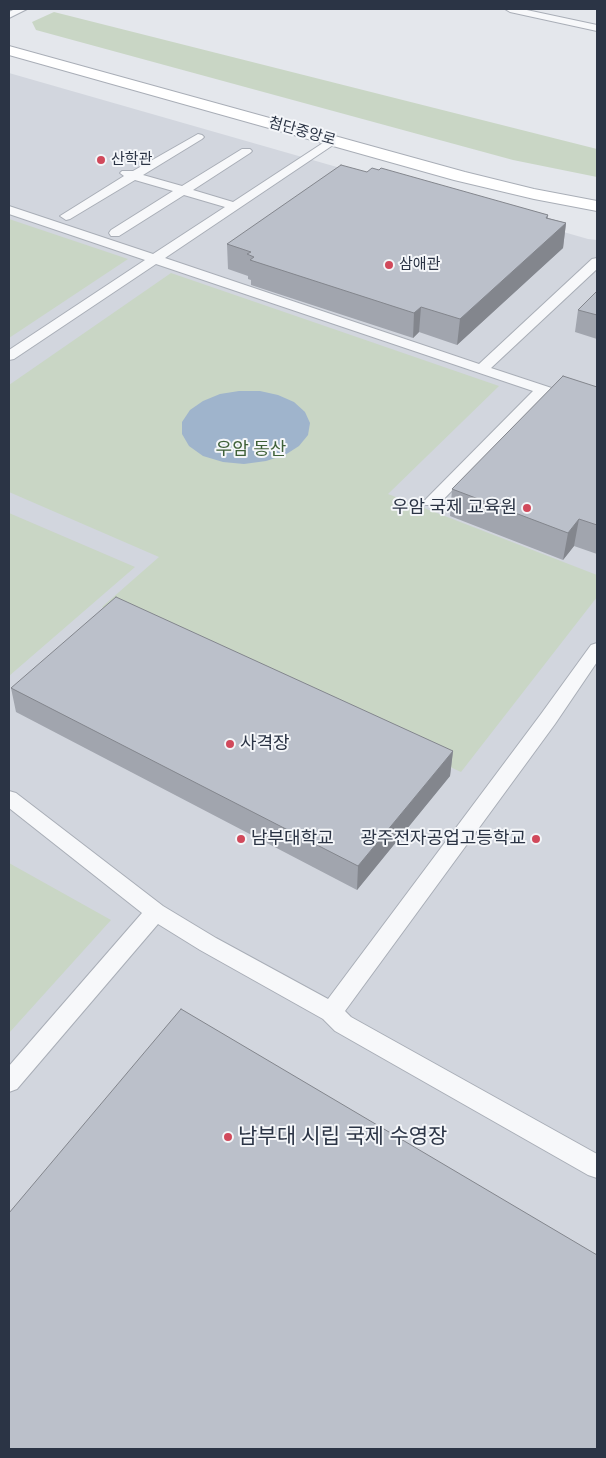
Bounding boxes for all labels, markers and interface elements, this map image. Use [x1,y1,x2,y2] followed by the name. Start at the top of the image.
[266,114,338,150] street label: 첨단중앙로
[111,151,152,169] place label: 산학관
[95,154,107,166] marker: 산학관
[399,256,440,274] place label: 삼애관
[383,259,395,271] marker: 삼애관
[216,439,286,461] park label: 우암 동산
[392,497,517,519] place label: 우암 국제 교육원
[521,502,533,514] marker: 우암 국제 교육원
[240,733,290,755] place label: 사격장
[224,738,236,750] marker: 사격장
[251,828,334,850] place label: 남부대학교
[360,828,526,850] place label: 광주전자공업고등학교
[235,833,247,845] marker: 남부대학교
[530,833,542,845] marker: 광주전자공업고등학교
[238,1124,447,1150] place label: 남부대 시립 국제 수영장
[222,1131,234,1143] marker: 남부대 시립 국제 수영장

